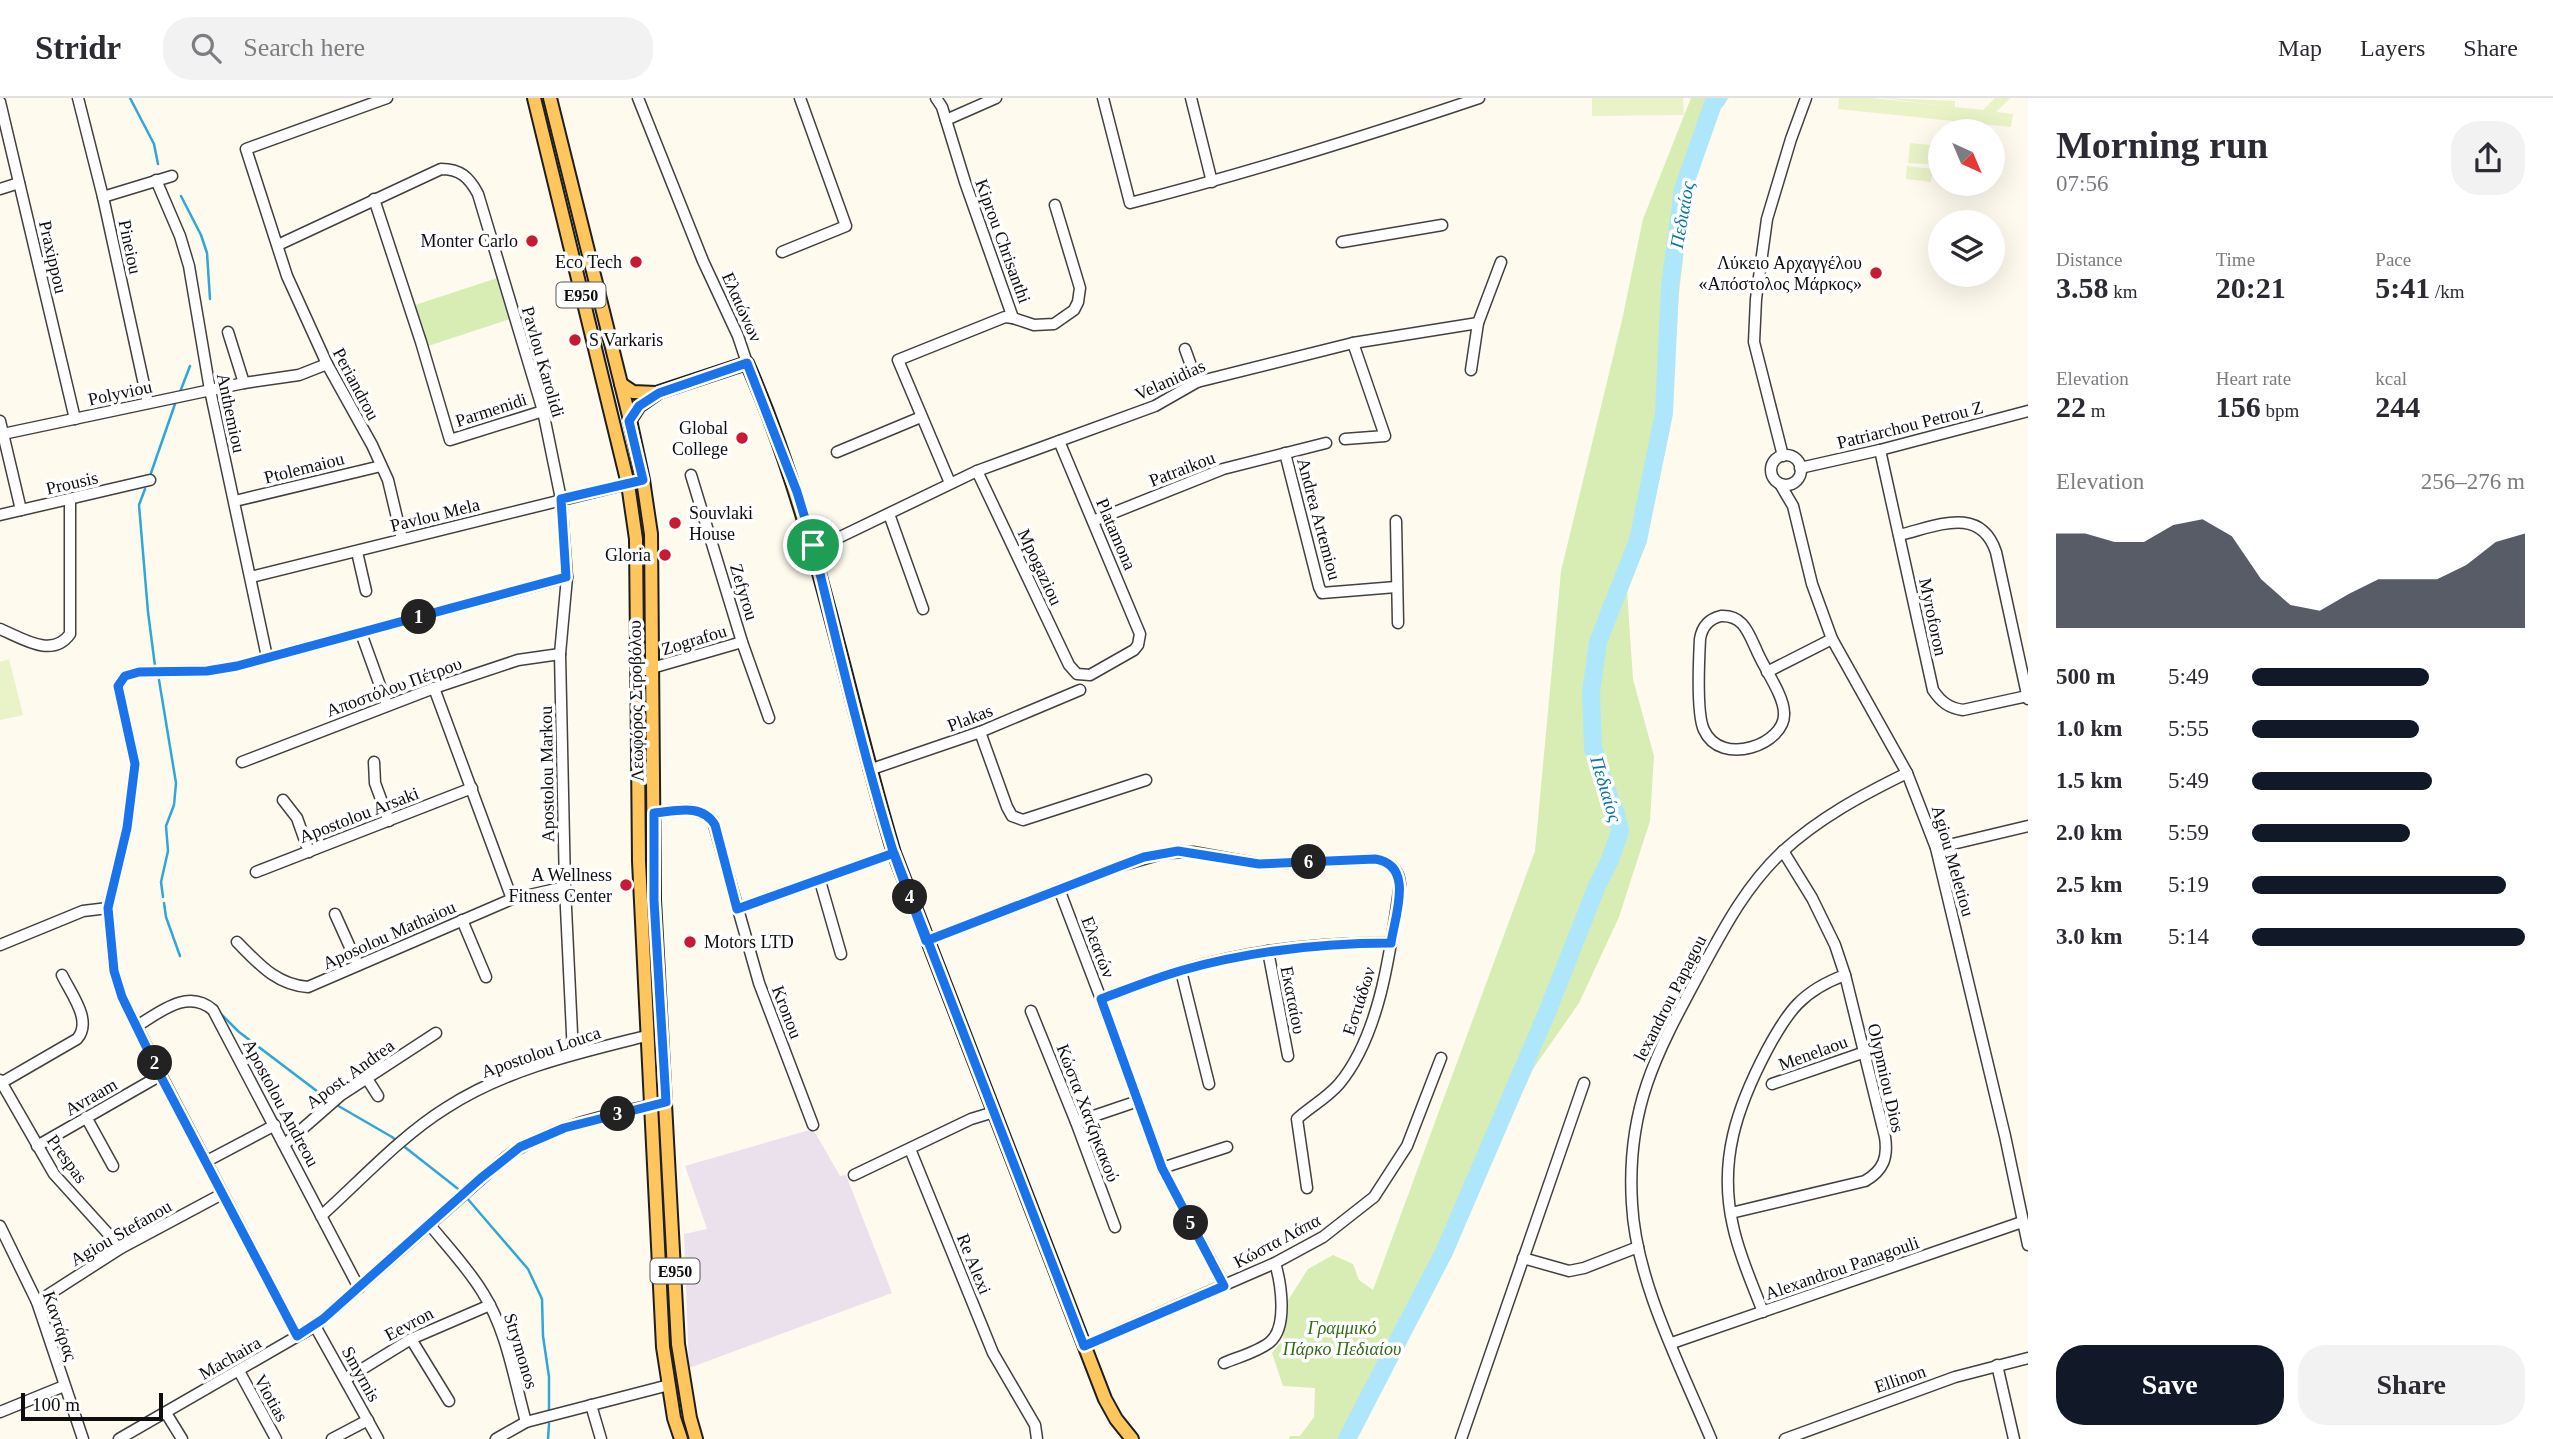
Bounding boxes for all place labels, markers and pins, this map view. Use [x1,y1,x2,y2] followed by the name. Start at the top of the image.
[421,231,518,251] place label: Monter Carlo
[524,233,540,249] marker: Monter Carlo
[555,252,622,272] place label: Eco Tech
[1698,253,1862,294] place label: Λύκειο Αρχαγγέλου «Απόστολος Μάρκος»
[628,254,644,270] marker: Eco Tech
[1868,265,1884,281] marker: Λύκειο Αρχαγγέλου «Απόστολος Μάρκος»
[589,330,663,350] place label: S Varkaris
[567,332,583,348] marker: S Varkaris
[672,418,728,459] place label: Global College
[734,430,750,446] marker: Global College
[689,503,753,544] place label: Souvlaki House
[667,515,683,531] marker: Souvlaki House
[783,515,843,575] pin
[605,545,651,565] place label: Gloria
[657,547,673,563] marker: Gloria
[402,600,436,634] pin: 1
[1292,844,1326,880] pin: 6
[509,865,612,906] place label: A Wellness Fitness Center
[618,877,634,893] marker: A Wellness Fitness Center
[892,880,928,914] pin: 4
[704,932,794,952] place label: Motors LTD
[682,934,698,950] marker: Motors LTD
[138,1046,172,1080] pin: 2
[600,1096,636,1132] pin: 3
[1174,1206,1208,1240] pin: 5

